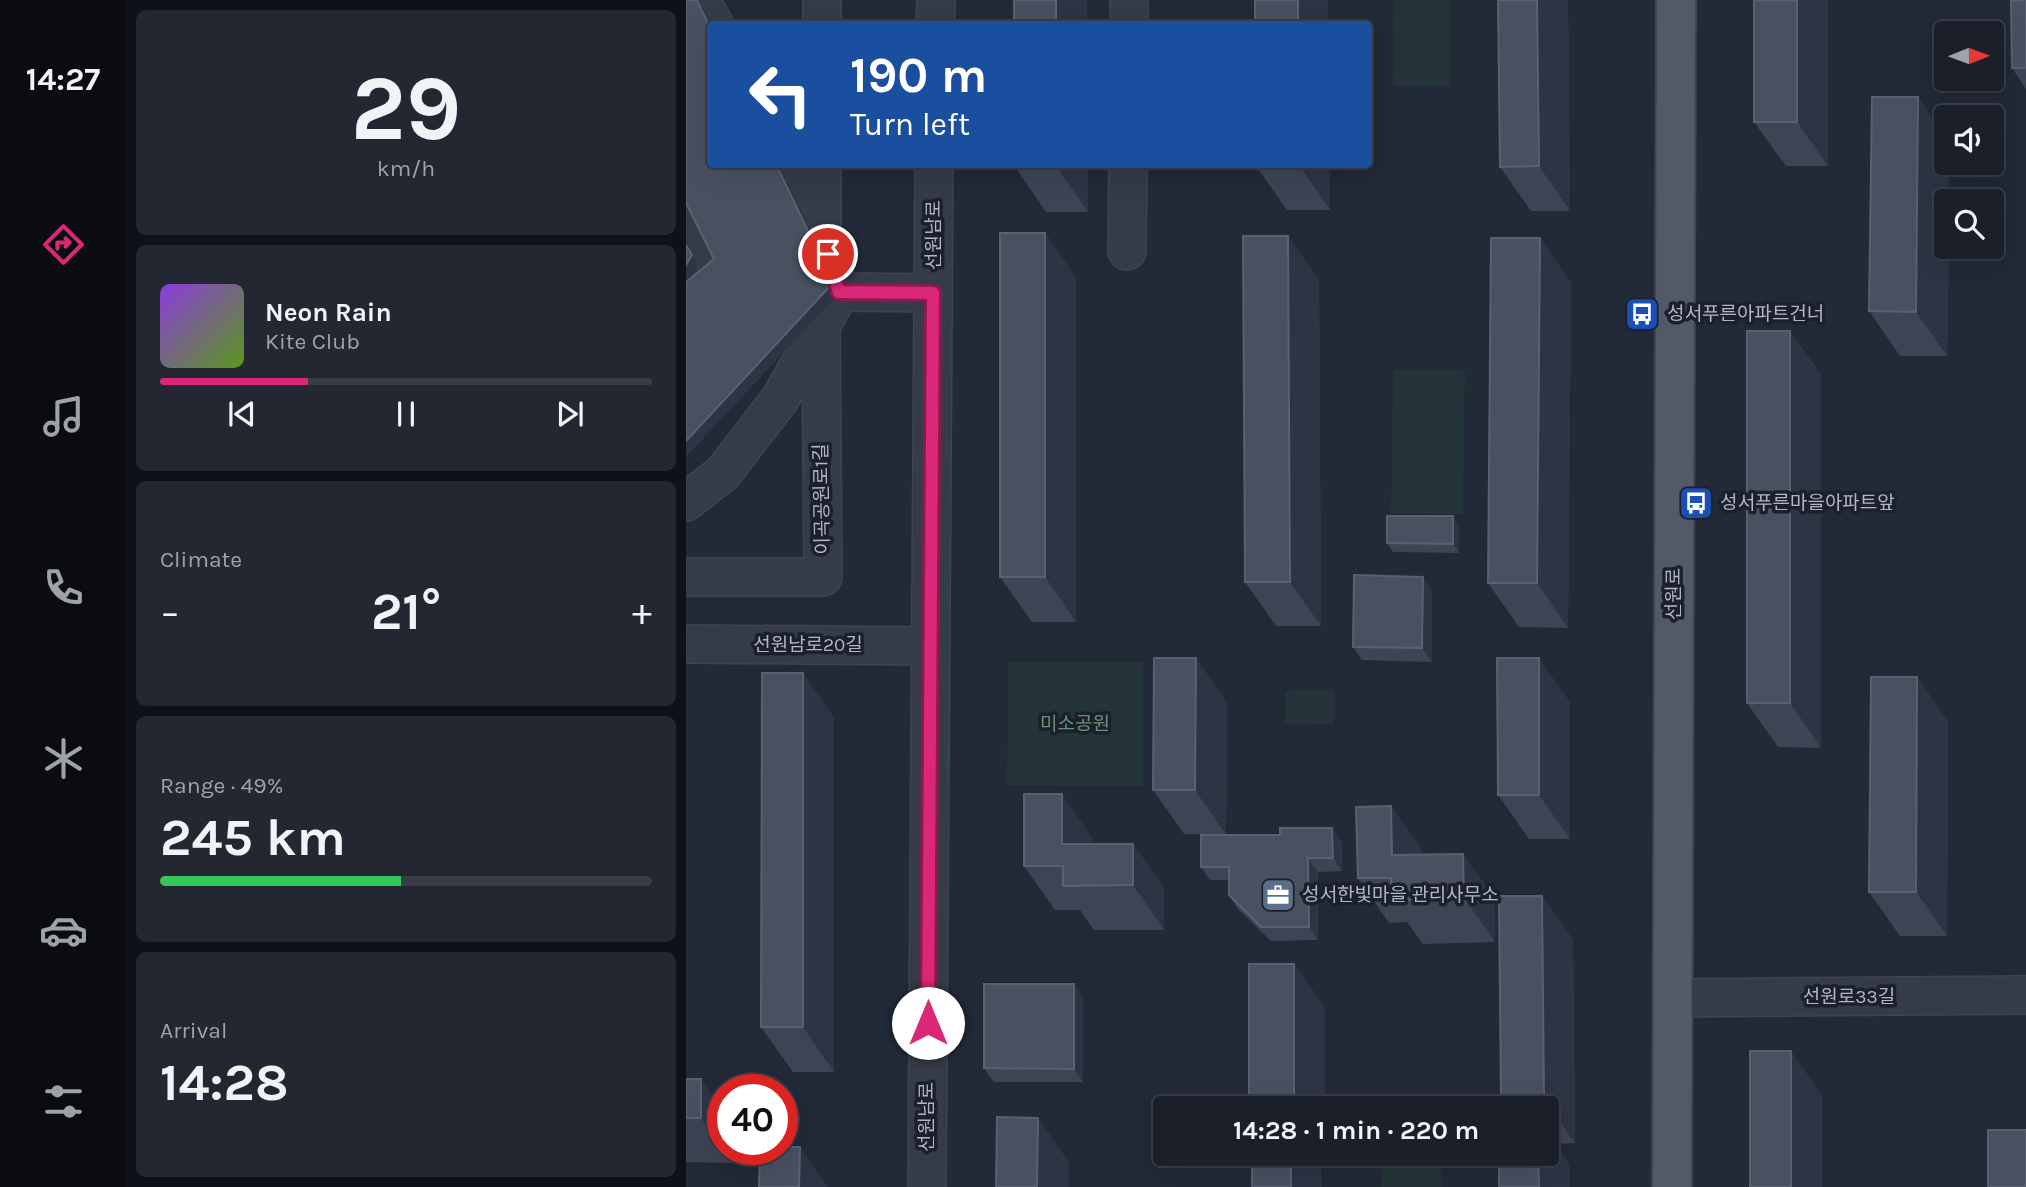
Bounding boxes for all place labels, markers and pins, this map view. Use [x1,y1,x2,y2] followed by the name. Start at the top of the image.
[798,224,858,284] pin
[1623,295,1661,333] bus stop icon: 성서푸른아파트건너
[1667,303,1824,325] place label: 성서푸른아파트건너
[1677,484,1715,522] bus stop icon: 성서푸른마을아파트앞
[1720,492,1895,514] place label: 성서푸른마을아파트앞
[1259,876,1297,914] office icon: 성서한빛마을 관리사무소
[1302,884,1499,906] place label: 성서한빛마을 관리사무소

